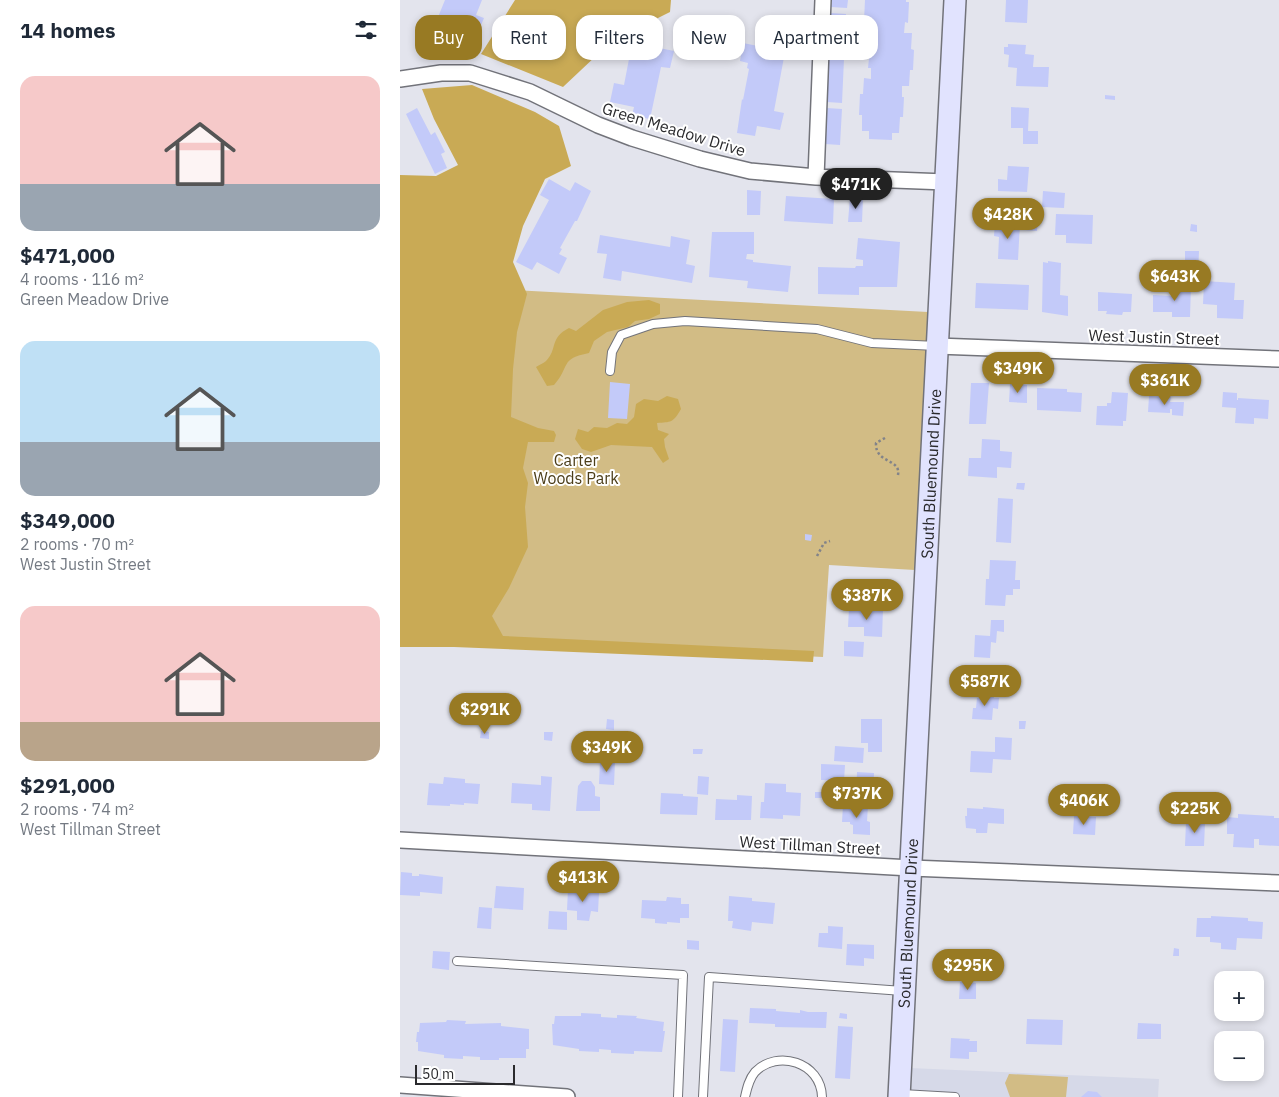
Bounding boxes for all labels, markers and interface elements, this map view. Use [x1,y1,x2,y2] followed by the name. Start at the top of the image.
[415,15,482,60] chip: Buy
[492,15,566,60] chip: Rent
[576,15,663,60] chip: Filters
[673,15,745,60] chip: New
[755,15,878,60] chip: Apartment
[20,16,116,44] text: 14 homes
[352,16,380,44] icon: filters
[600,98,748,160] street label: Green Meadow Drive
[155,109,245,199] icon: home
[821,168,891,210] pin: $471K
[831,174,881,194] text: $471K
[973,198,1043,240] pin: $428K
[983,204,1033,224] text: $428K
[20,241,115,269] text: $471,000
[1140,260,1210,302] pin: $643K
[1150,266,1200,286] text: $643K
[20,269,144,289] text: 4 rooms · 116 m²
[20,289,169,309] text: Green Meadow Drive
[1088,325,1220,349] street label: West Justin Street
[983,352,1053,394] pin: $349K
[993,358,1043,378] text: $349K
[1130,364,1200,406] pin: $361K
[1140,370,1190,390] text: $361K
[155,374,245,464] icon: home
[916,388,945,559] street label: South Bluemound Drive
[533,450,619,488] park label: Carter Woods Park
[20,506,115,534] text: $349,000
[20,534,134,554] text: 2 rooms · 70 m²
[20,554,151,574] text: West Justin Street
[832,578,902,621] pin: $387K
[842,585,892,605] text: $387K
[155,639,245,729] icon: home
[950,664,1020,707] pin: $587K
[960,671,1010,691] text: $587K
[450,692,520,735] pin: $291K
[460,699,510,719] text: $291K
[572,730,642,773] pin: $349K
[582,737,632,757] text: $349K
[20,771,115,799] text: $291,000
[822,776,892,819] pin: $737K
[832,783,882,803] text: $737K
[1049,784,1119,826] pin: $406K
[1059,790,1109,810] text: $406K
[1160,792,1230,834] pin: $225K
[1170,798,1220,818] text: $225K
[20,799,134,819] text: 2 rooms · 74 m²
[20,819,161,839] text: West Tillman Street
[739,831,881,859] street label: West Tillman Street
[894,838,922,1009] street label: South Bluemound Drive
[548,860,618,903] pin: $413K
[558,867,608,887] text: $413K
[933,948,1003,991] pin: $295K
[943,955,993,975] text: $295K
[1214,971,1264,1081] map controls
[1214,971,1264,1021] button: +
[1214,1031,1264,1081] button: −
[415,1062,515,1085] scale bar
[422,1065,454,1083] text: 50 m

